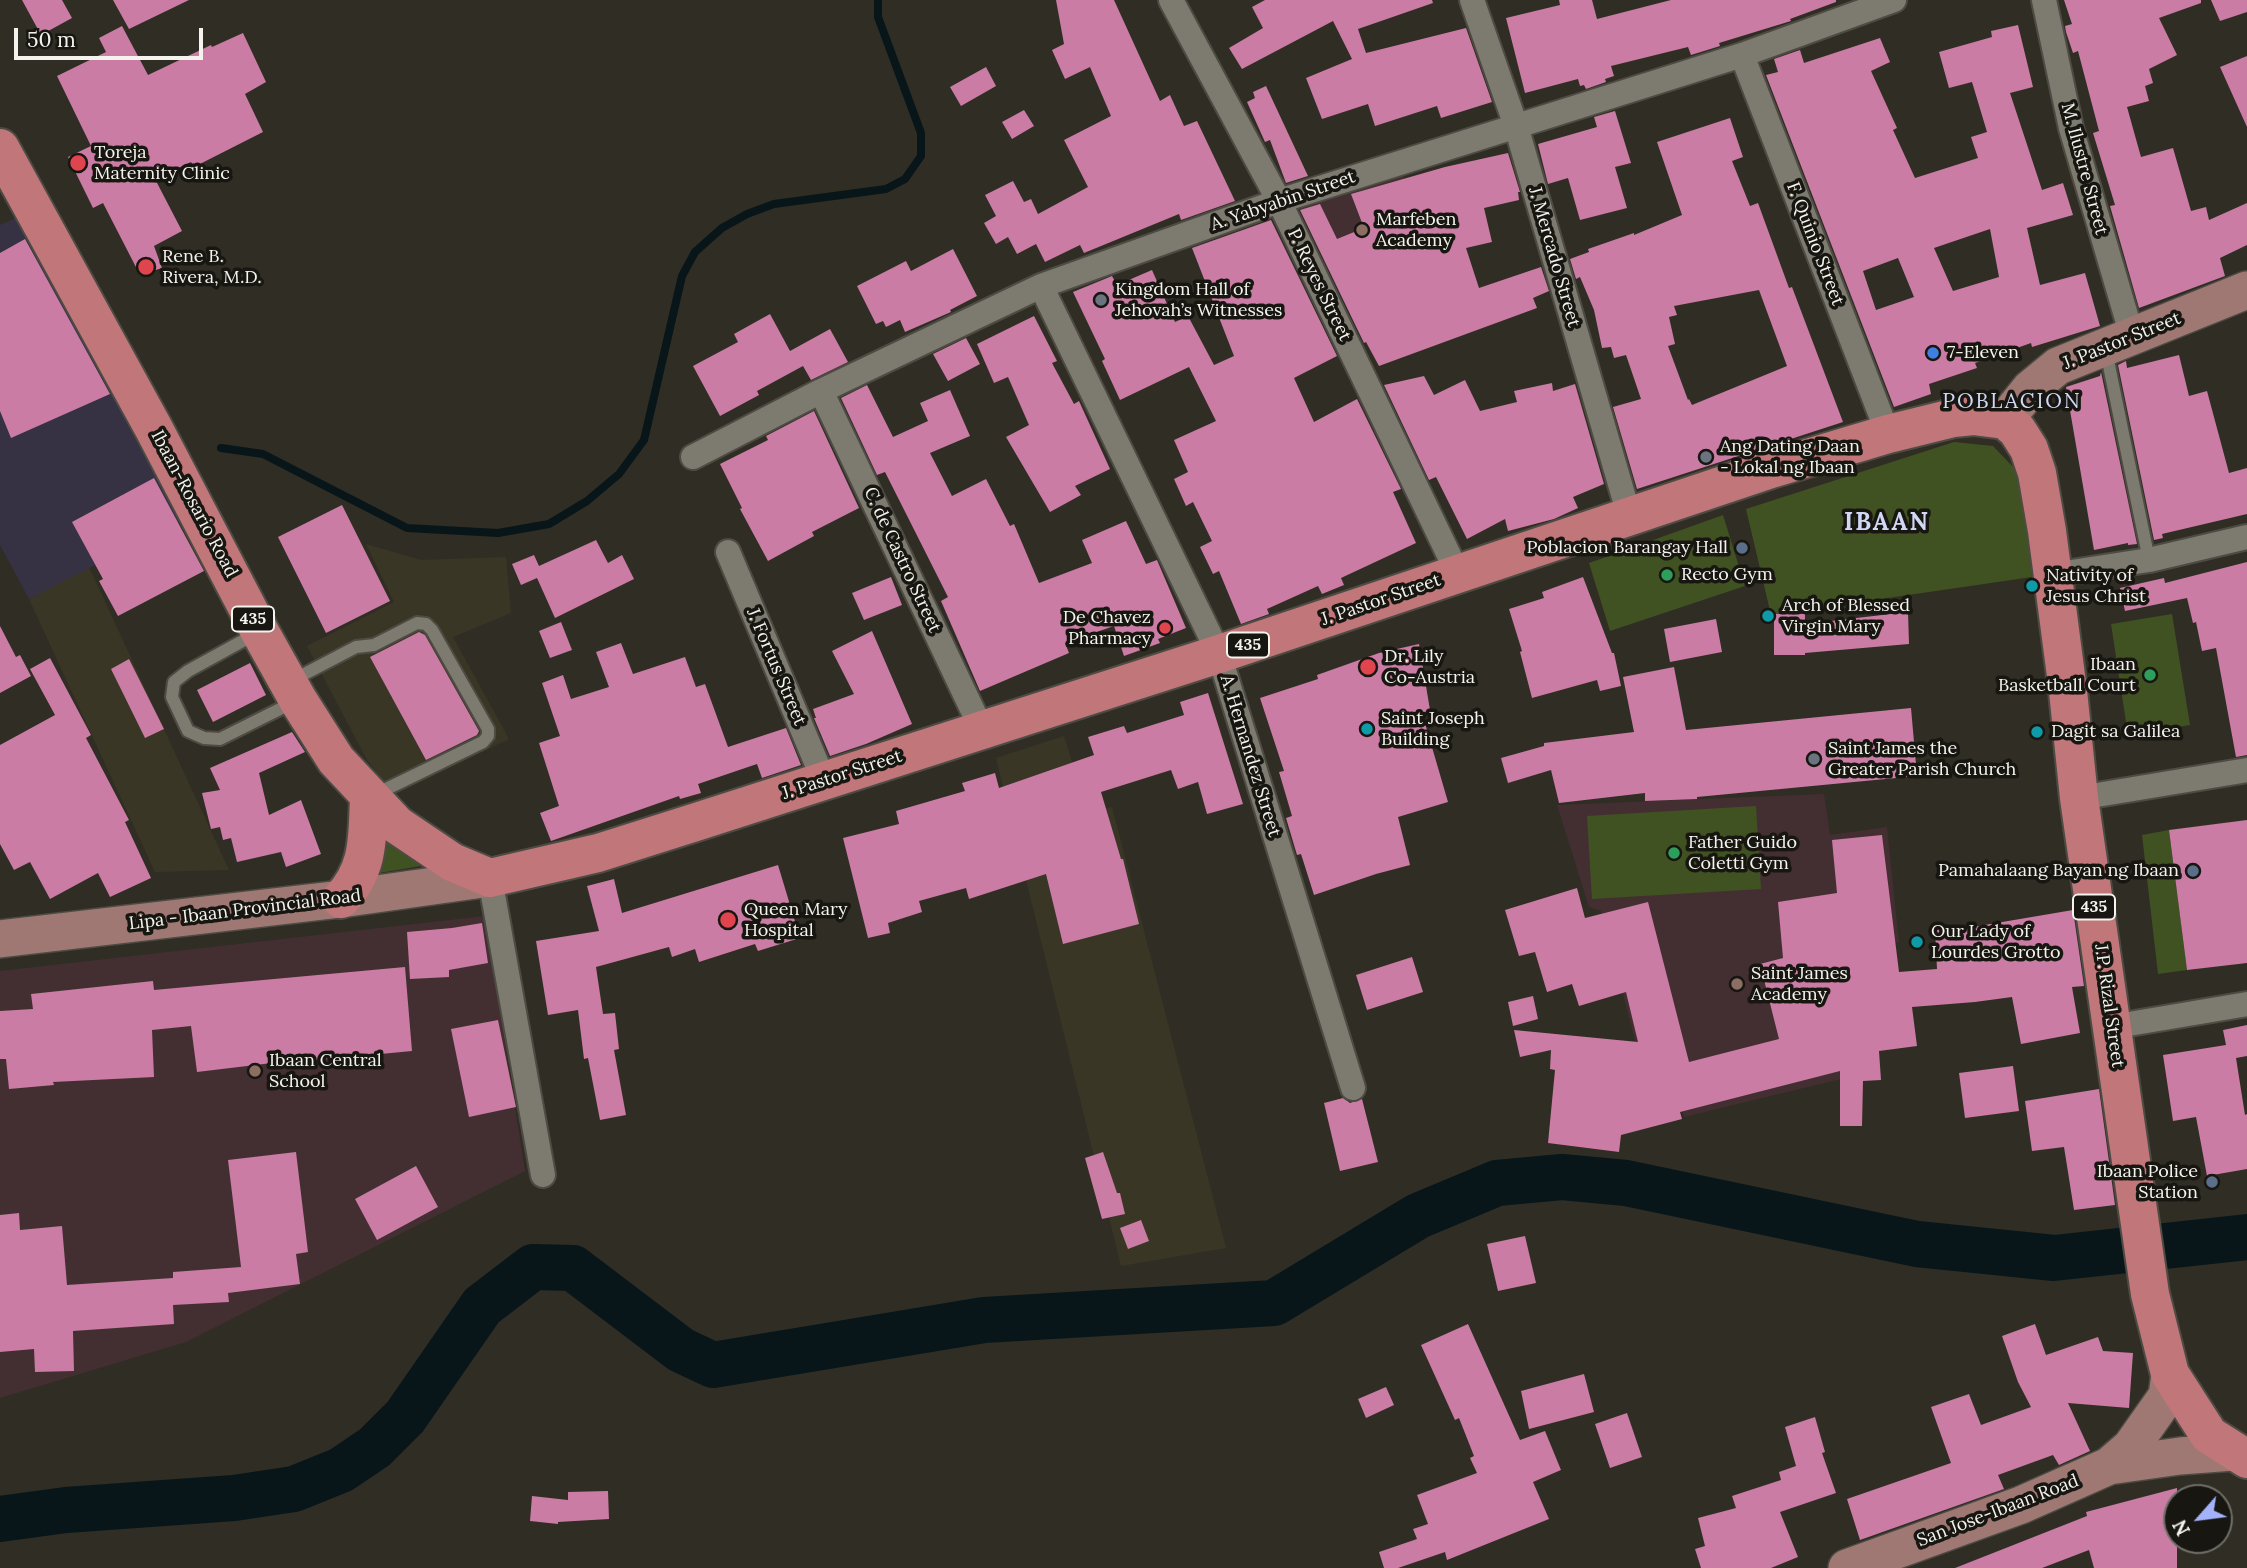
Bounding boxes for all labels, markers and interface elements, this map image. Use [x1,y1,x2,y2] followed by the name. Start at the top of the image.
[18,14,206,58] scale bar
[27,26,76,53] text: 50 m
[2056,101,2112,237] street label: M. Ilustre Street
[94,142,230,184] place label: Toreja Maternity Clinic
[68,153,88,173] marker: Toreja Maternity Clinic
[1208,166,1358,236] street label: A. Yabyabin Street
[1782,179,1848,309] street label: F. Quinio Street
[1524,184,1584,330] street label: J. Mercado Street
[1376,209,1457,252] place label: Marfeben Academy
[1354,222,1370,238] marker: Marfeben Academy
[1282,225,1356,345] street label: P. Reyes Street
[162,246,262,288] place label: Rene B. Rivera, M.D.
[136,257,156,277] marker: Rene B. Rivera, M.D.
[1115,279,1282,322] place label: Kingdom Hall of Jehovah’s Witnesses
[1093,292,1109,308] marker: Kingdom Hall of Jehovah’s Witnesses
[2060,308,2184,374] street label: J. Pastor Street
[1947,342,2019,364] place label: 7-Eleven
[1925,345,1941,361] marker: 7-Eleven
[1943,389,2081,415] district label: POBLACION
[146,427,242,581] street label: Ibaan-Rosario Road
[1720,436,1860,478] place label: Ang Dating Daan - Lokal ng Ibaan
[1698,449,1714,465] marker: Ang Dating Daan - Lokal ng Ibaan
[859,484,945,636] street label: C. de Castro Street
[1845,509,1929,537] district label: IBAAN
[1527,537,1728,559] place label: Poblacion Barangay Hall
[1734,540,1750,556] marker: Poblacion Barangay Hall
[1681,564,1773,586] place label: Recto Gym
[2046,565,2146,608] place label: Nativity of Jesus Christ
[1659,567,1675,583] marker: Recto Gym
[1318,569,1444,631] street label: J. Pastor Street
[2024,578,2040,594] marker: Nativity of Jesus Christ
[1782,595,1910,638] place label: Arch of Blessed Virgin Mary
[742,605,810,729] street label: J. Fortus Street
[232,606,274,632] road number: 435
[1063,607,1151,650] place label: De Chavez Pharmacy
[1760,608,1776,624] marker: Arch of Blessed Virgin Mary
[1157,620,1173,636] marker: De Chavez Pharmacy
[1227,632,1269,658] road number: 435
[1384,646,1475,688] place label: Dr. Lily Co-Austria
[1998,654,2136,696] place label: Ibaan Basketball Court
[1358,657,1378,677] marker: Dr. Lily Co-Austria
[2142,667,2158,683] marker: Ibaan Basketball Court
[1215,672,1285,840] street label: A. Hernandez Street
[1381,708,1485,750] place label: Saint Joseph Building
[1359,721,1375,737] marker: Saint Joseph Building
[2051,721,2180,743] place label: Dagit sa Galilea
[2029,724,2045,740] marker: Dagit sa Galilea
[1828,738,2016,780] place label: Saint James the Greater Parish Church
[779,745,905,805] street label: J. Pastor Street
[1806,751,1822,767] marker: Saint James the Greater Parish Church
[1688,832,1797,874] place label: Father Guido Coletti Gym
[1666,845,1682,861] marker: Father Guido Coletti Gym
[1938,860,2179,882] place label: Pamahalaang Bayan ng Ibaan
[2185,863,2201,879] marker: Pamahalaang Bayan ng Ibaan
[128,885,362,935] street label: Lipa - Ibaan Provincial Road
[2073,894,2115,920] road number: 435
[744,899,848,942] place label: Queen Mary Hospital
[718,910,738,930] marker: Queen Mary Hospital
[1931,921,2060,964] place label: Our Lady of Lourdes Grotto
[1909,934,1925,950] marker: Our Lady of Lourdes Grotto
[2090,943,2128,1069] street label: J.P. Rizal Street
[1751,963,1848,1006] place label: Saint James Academy
[1729,976,1745,992] marker: Saint James Academy
[269,1050,382,1092] place label: Ibaan Central School
[247,1063,263,1079] marker: Ibaan Central School
[2097,1161,2198,1204] place label: Ibaan Police Station
[2204,1174,2220,1190] marker: Ibaan Police Station
[1914,1470,2082,1552] street label: San Jose-Ibaan Road
[2163,1484,2233,1554] north arrow
[2167,1516,2195,1540] text: N

